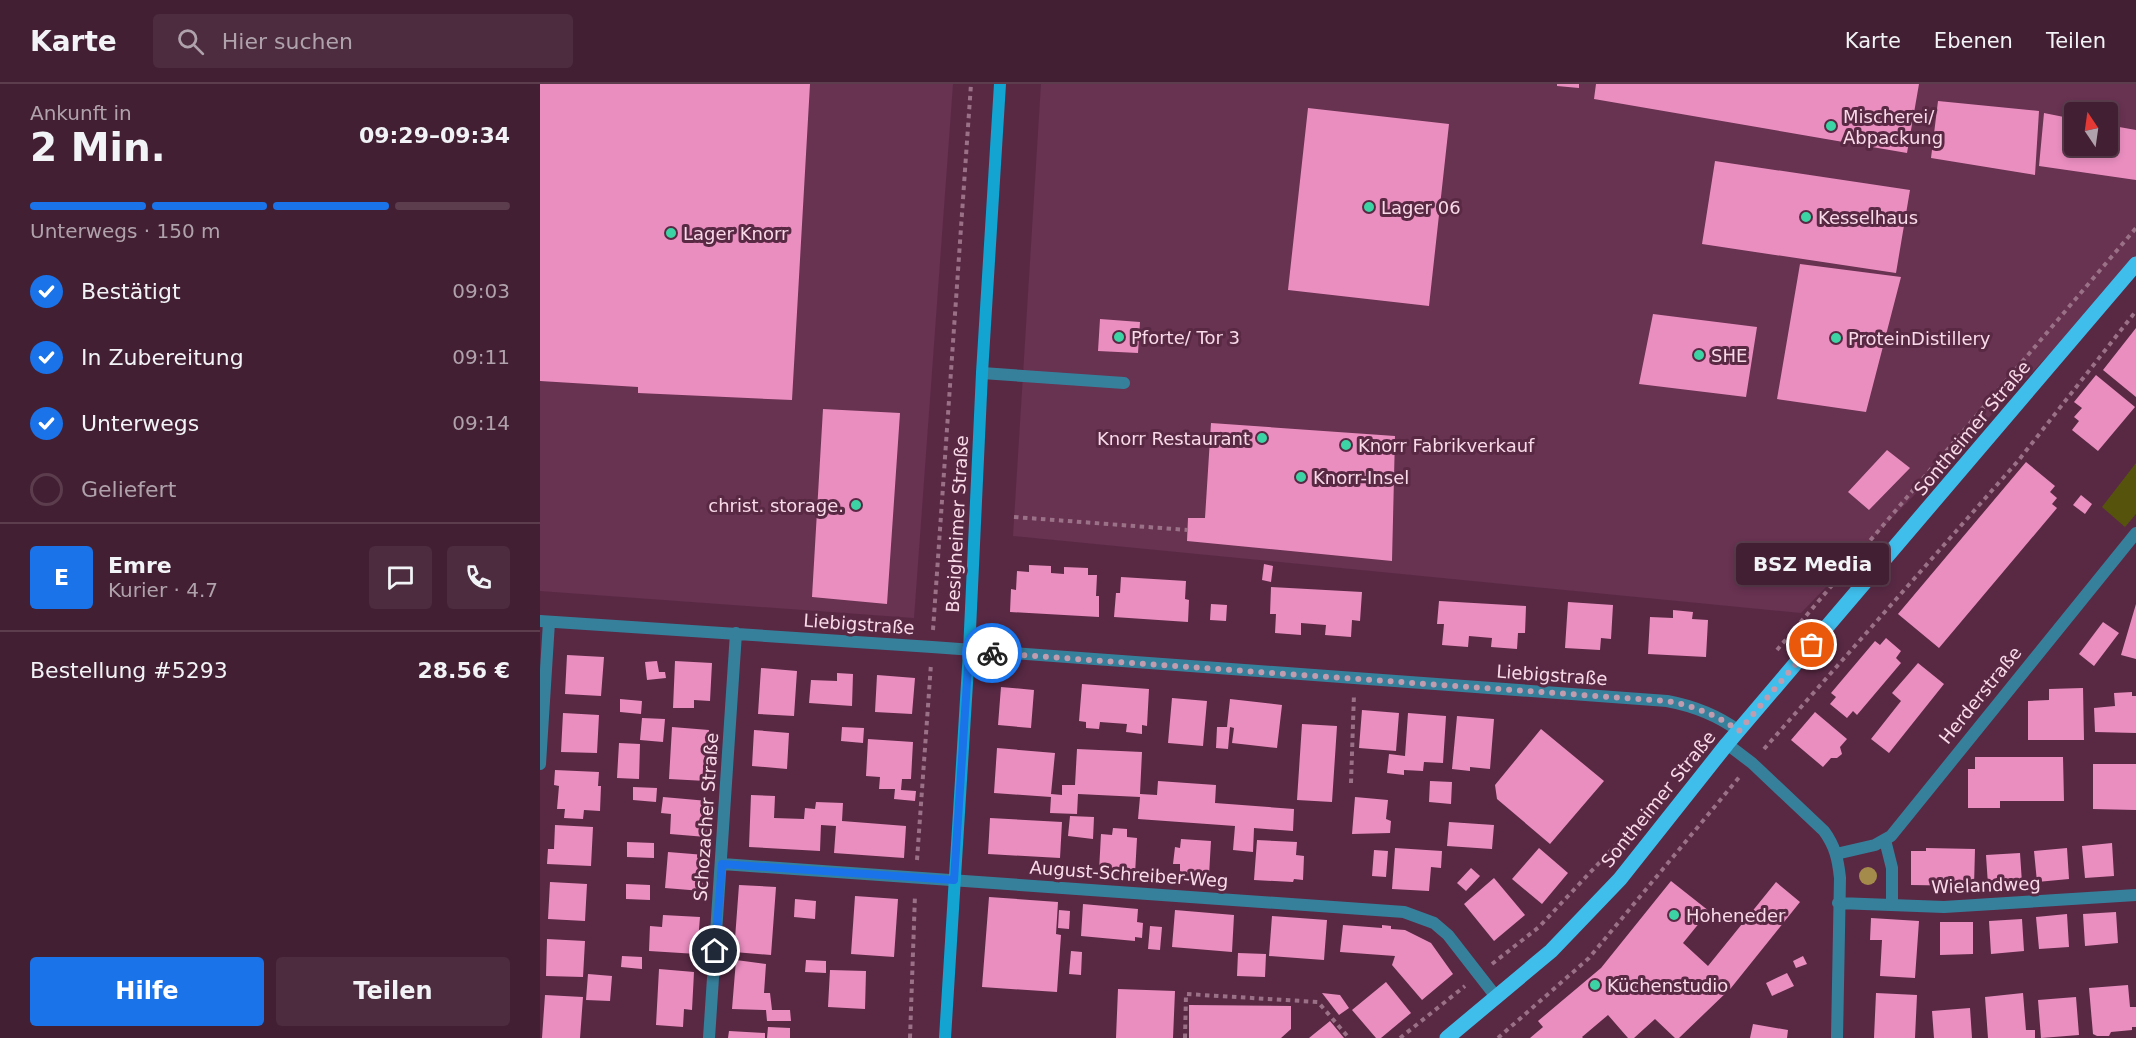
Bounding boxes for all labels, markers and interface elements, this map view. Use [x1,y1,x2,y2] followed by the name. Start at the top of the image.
[153,14,573,68] search box
[30,25,117,58] text: Karte
[174,25,207,58] icon: search
[222,29,353,54] text: Hier suchen
[1845,29,1901,53] text: Karte
[1934,29,2013,53] text: Ebenen
[2046,29,2106,53] text: Teilen
[30,101,132,125] text: Ankunft in
[2064,102,2118,156] north arrow
[2064,102,2118,156] map controls
[1843,106,1943,148] place label: Mischerei/ Abpackung
[1824,119,1838,133] marker: Mischerei/ Abpackung
[359,123,510,148] text: 09:29–09:34
[30,125,165,170] text: 2 Min.
[1381,197,1461,218] place label: Lager 06
[1362,200,1376,214] marker: Lager 06
[1818,207,1918,228] place label: Kesselhaus
[1799,210,1813,224] marker: Kesselhaus
[30,219,221,243] text: Unterwegs · 150 m
[683,223,789,244] place label: Lager Knorr
[664,226,678,240] marker: Lager Knorr
[30,275,63,308] icon: check
[81,279,181,304] text: Bestätigt
[452,279,510,303] text: 09:03
[1131,327,1240,348] place label: Pforte/ Tor 3
[1848,328,1991,349] place label: ProteinDistillery
[1112,330,1126,344] marker: Pforte/ Tor 3
[1829,331,1843,345] marker: ProteinDistillery
[30,341,63,374] icon: check
[81,345,244,370] text: In Zubereitung
[452,345,510,369] text: 09:11
[1711,345,1747,366] place label: SHE
[1692,348,1706,362] marker: SHE
[1909,356,2035,500] street label: Sontheimer Straße
[30,407,63,440] icon: check
[81,411,199,436] text: Unterwegs
[452,411,510,435] text: 09:14
[1097,428,1250,449] place label: Knorr Restaurant
[1255,431,1269,445] marker: Knorr Restaurant
[942,435,972,613] street label: Besigheimer Straße
[1358,435,1535,456] place label: Knorr Fabrikverkauf
[1339,438,1353,452] marker: Knorr Fabrikverkauf
[1313,467,1409,488] place label: Knorr-Insel
[1294,470,1308,484] marker: Knorr-Insel
[81,477,176,502] text: Geliefert
[708,495,844,516] place label: christ. storage.
[849,498,863,512] marker: christ. storage.
[1736,543,1888,585] callout: BSZ Media
[369,546,432,609] button: chat
[447,546,510,609] button: phone
[1753,552,1872,576] text: BSZ Media
[108,553,172,578] text: Emre
[54,565,69,590] text: E
[108,578,218,602] text: Kurier · 4.7
[803,610,915,638] street label: Liebigstraße
[1786,619,1837,670] pin
[962,623,1022,683] courier
[1795,628,1828,661] icon: bag
[976,637,1009,670] icon: bike
[1934,642,2026,748] street label: Herderstraße
[30,658,228,683] text: Bestellung #5293
[417,658,510,683] text: 28.56 €
[1496,661,1608,689] street label: Liebigstraße
[1597,727,1719,871] street label: Sontheimer Straße
[690,732,722,902] street label: Schozacher Straße
[1029,857,1229,891] street label: August-Schreiber-Weg
[1931,873,2041,897] street label: Wielandweg
[1686,905,1786,926] place label: Hoheneder
[1667,908,1681,922] marker: Hoheneder
[689,925,740,976] pin
[698,934,731,967] icon: home
[30,957,264,1026] button: Hilfe
[276,957,510,1026] button: Teilen
[1607,975,1728,996] place label: Küchenstudio
[1588,978,1602,992] marker: Küchenstudio

